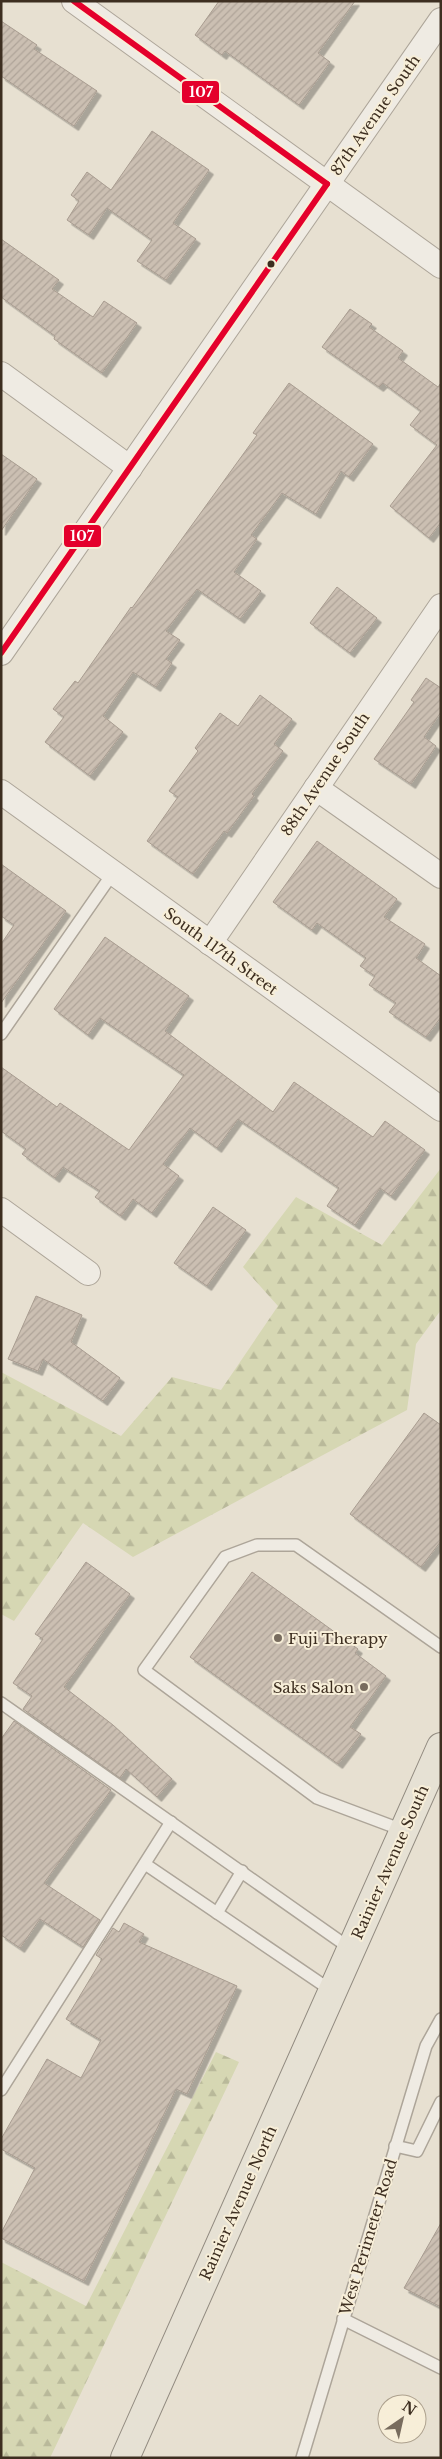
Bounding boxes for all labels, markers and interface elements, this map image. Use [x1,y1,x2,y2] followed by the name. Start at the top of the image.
[326,51,424,179] street label: 87th Avenue South
[181,80,220,104] line badge: 107
[189,83,214,101] text: 107
[266,259,276,269] unlabelled marker
[63,524,102,548] line badge: 107
[70,527,95,545] text: 107
[277,709,373,839] street label: 88th Avenue South
[160,903,282,999] street label: South 117th Street
[288,1629,388,1648] place label: Fuji Therapy
[272,1632,284,1644] marker: Fuji Therapy
[273,1678,354,1697] place label: Saks Salon
[358,1681,370,1693] marker: Saks Salon
[347,1782,433,1942] street label: Rainier Avenue South
[195,2123,281,2283] street label: Rainier Avenue North
[335,2157,401,2318] street label: West Perimeter Road
[377,2394,427,2444] north arrow
[399,2397,420,2419] text: N

